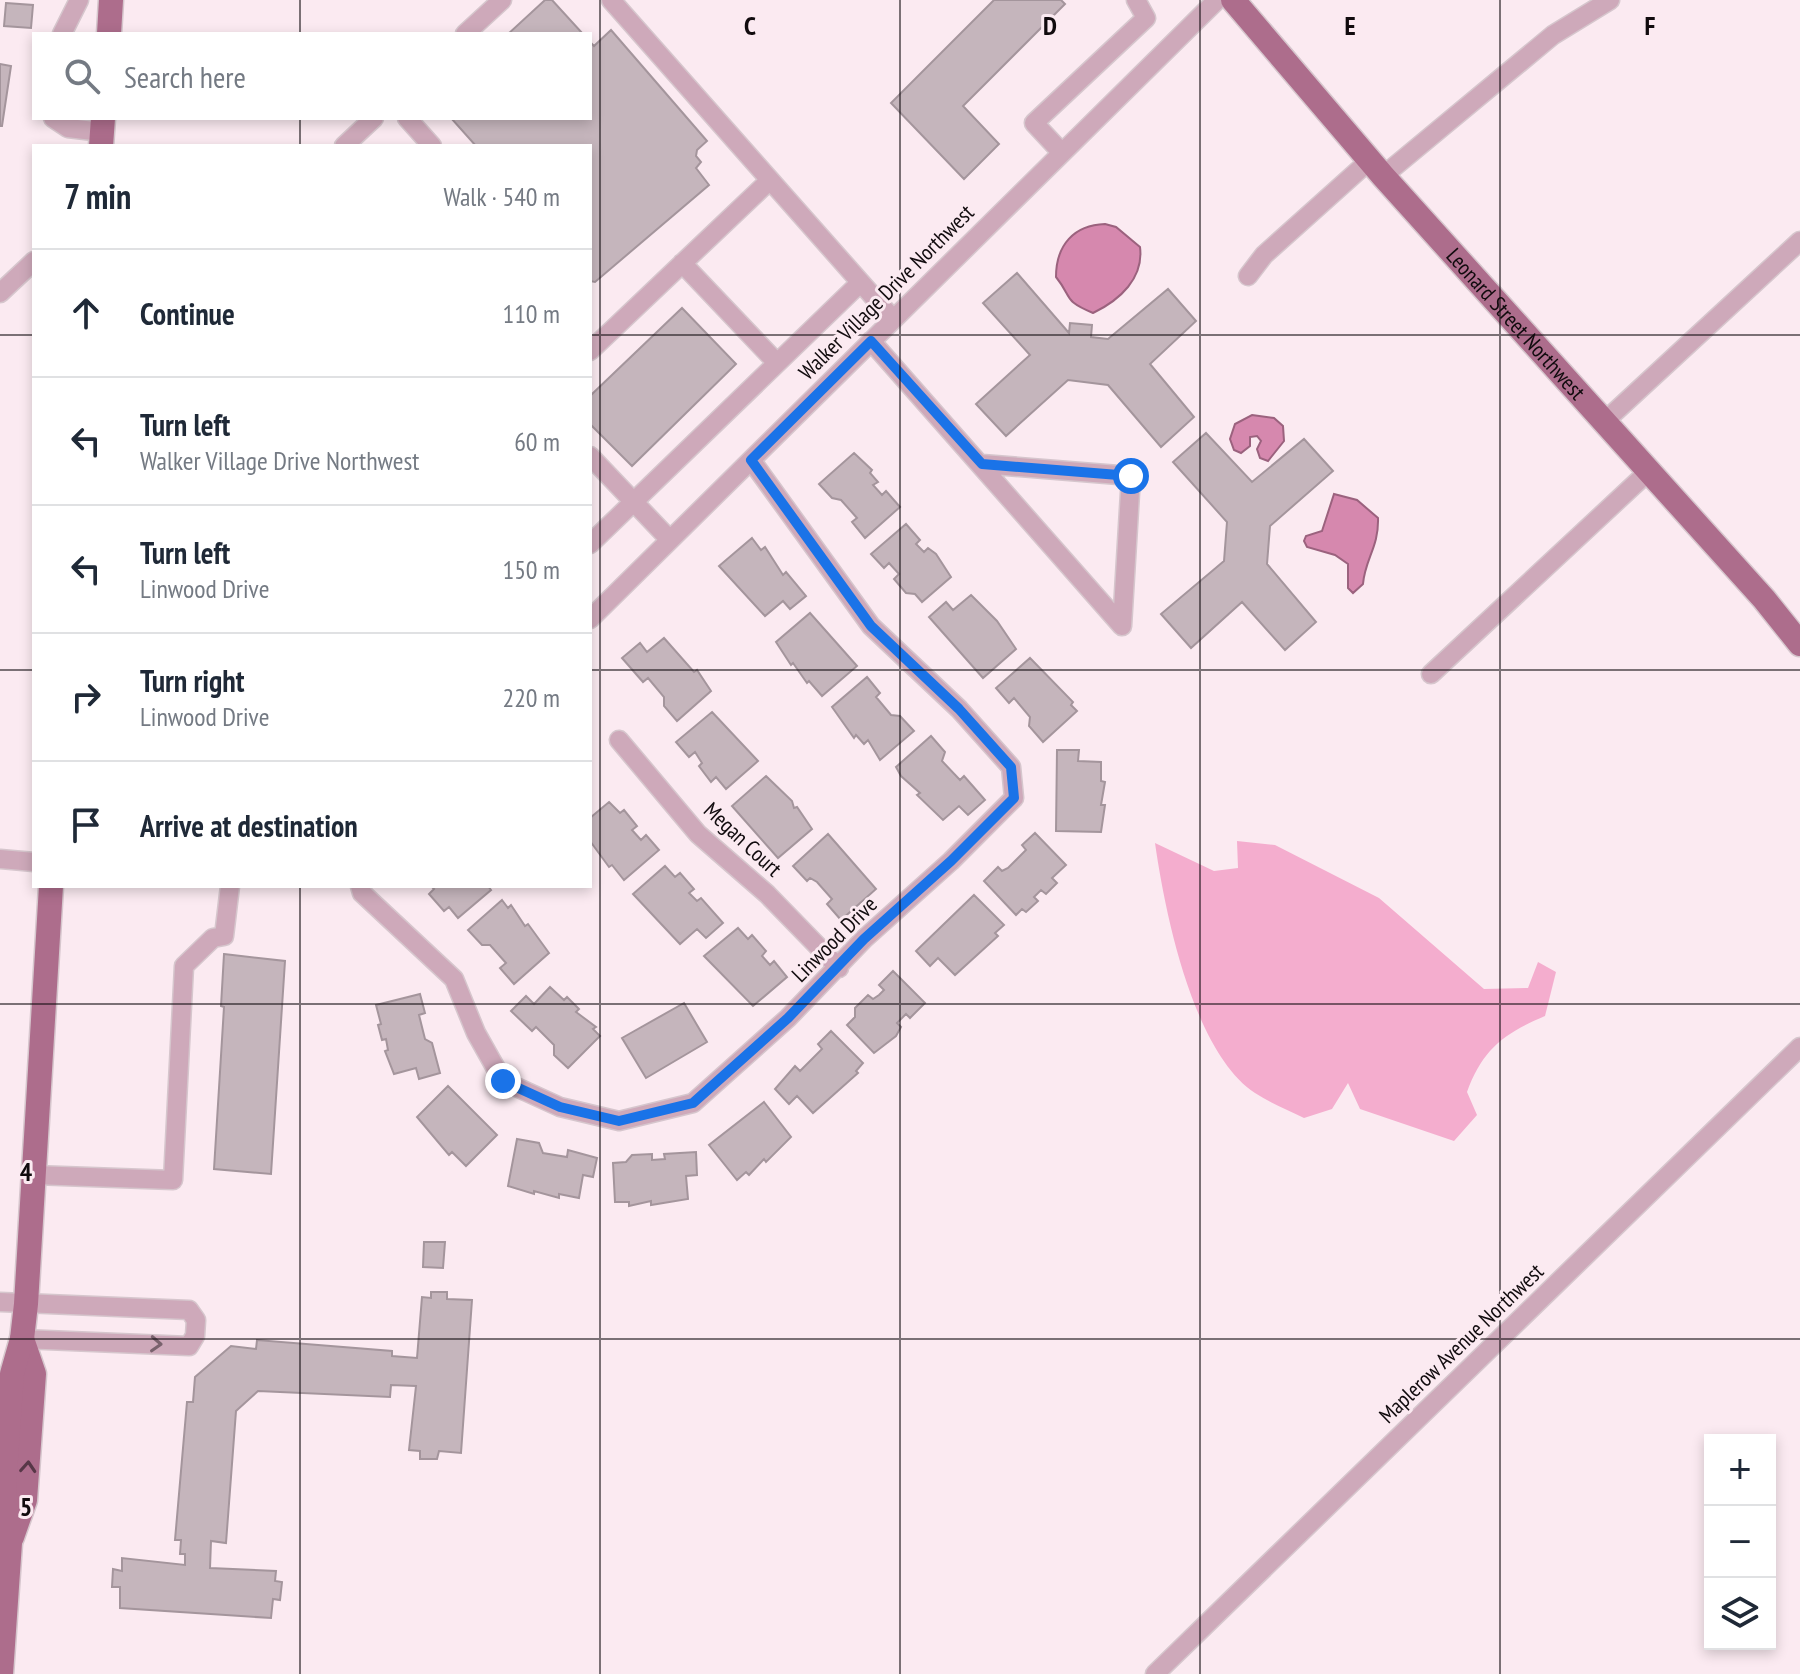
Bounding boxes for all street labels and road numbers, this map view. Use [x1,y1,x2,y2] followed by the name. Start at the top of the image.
[793,199,979,385] street label: Walker Village Drive Northwest
[1440,242,1592,405] street label: Leonard Street Northwest
[698,796,788,882] street label: Megan Court
[785,890,883,988] street label: Linwood Drive
[1373,1257,1549,1429] street label: Maplerow Avenue Northwest

